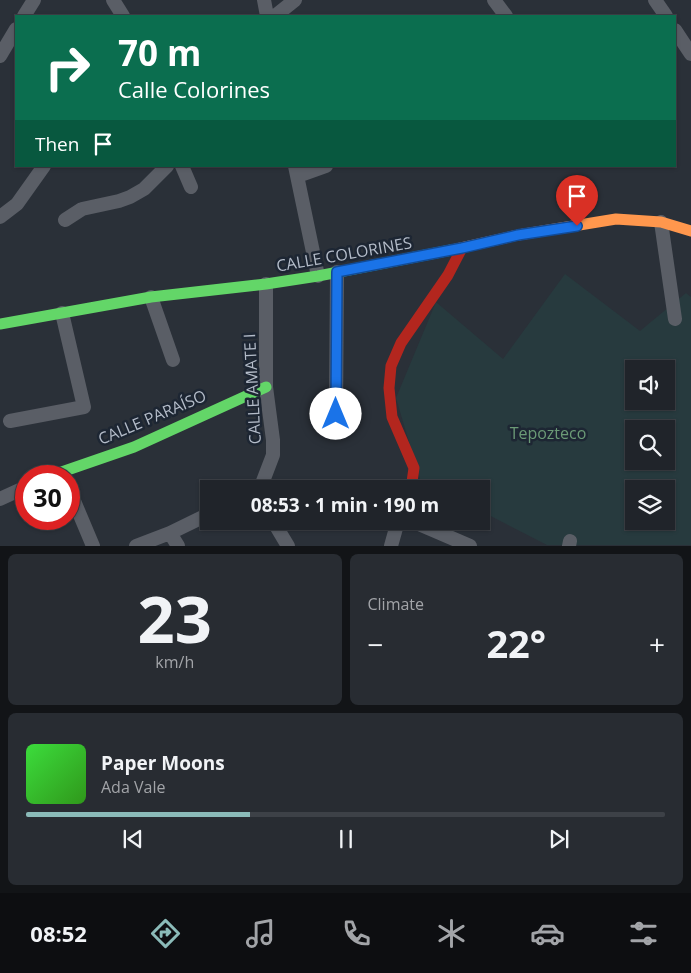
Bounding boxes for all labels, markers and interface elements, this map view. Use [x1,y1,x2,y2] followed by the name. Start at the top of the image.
[118,29,201,76] text: 70 m
[35,35,100,100] icon: right
[118,74,270,104] text: Calle Colorines
[89,130,117,158] icon: arrive
[35,131,79,157] text: Then
[556,175,598,226] pin
[563,182,591,210] icon: arrive
[274,231,414,277] street label: CALLE COLORINES
[238,333,266,445] street label: CALLE AMATE I
[625,360,675,530] map controls
[625,360,675,410] button: sound
[95,384,209,450] street label: CALLE PARAÍSO
[309,387,361,439] position arrow
[625,420,675,470] button: search
[510,422,586,444] park label: Tepozteco
[15,465,80,530] speed limit sign: 30
[625,480,675,530] button: layers
[251,492,439,518] text: 08:53 · 1 min · 190 m
[138,574,212,662] text: 23
[368,593,424,615] text: Climate
[486,617,546,669] text: 22°
[368,625,384,663] text: −
[649,625,665,663] text: +
[155,651,194,673] text: km/h
[101,750,225,776] text: Paper Moons
[101,776,165,798] text: Ada Vale
[119,825,147,853] icon: previous
[332,825,360,853] icon: pause
[545,825,573,853] icon: next
[148,916,183,951] icon: directions
[243,916,278,951] icon: music
[339,916,374,951] icon: phone
[434,916,469,951] icon: climate
[530,916,565,951] icon: car
[626,916,661,951] icon: filters
[30,918,87,948] text: 08:52

